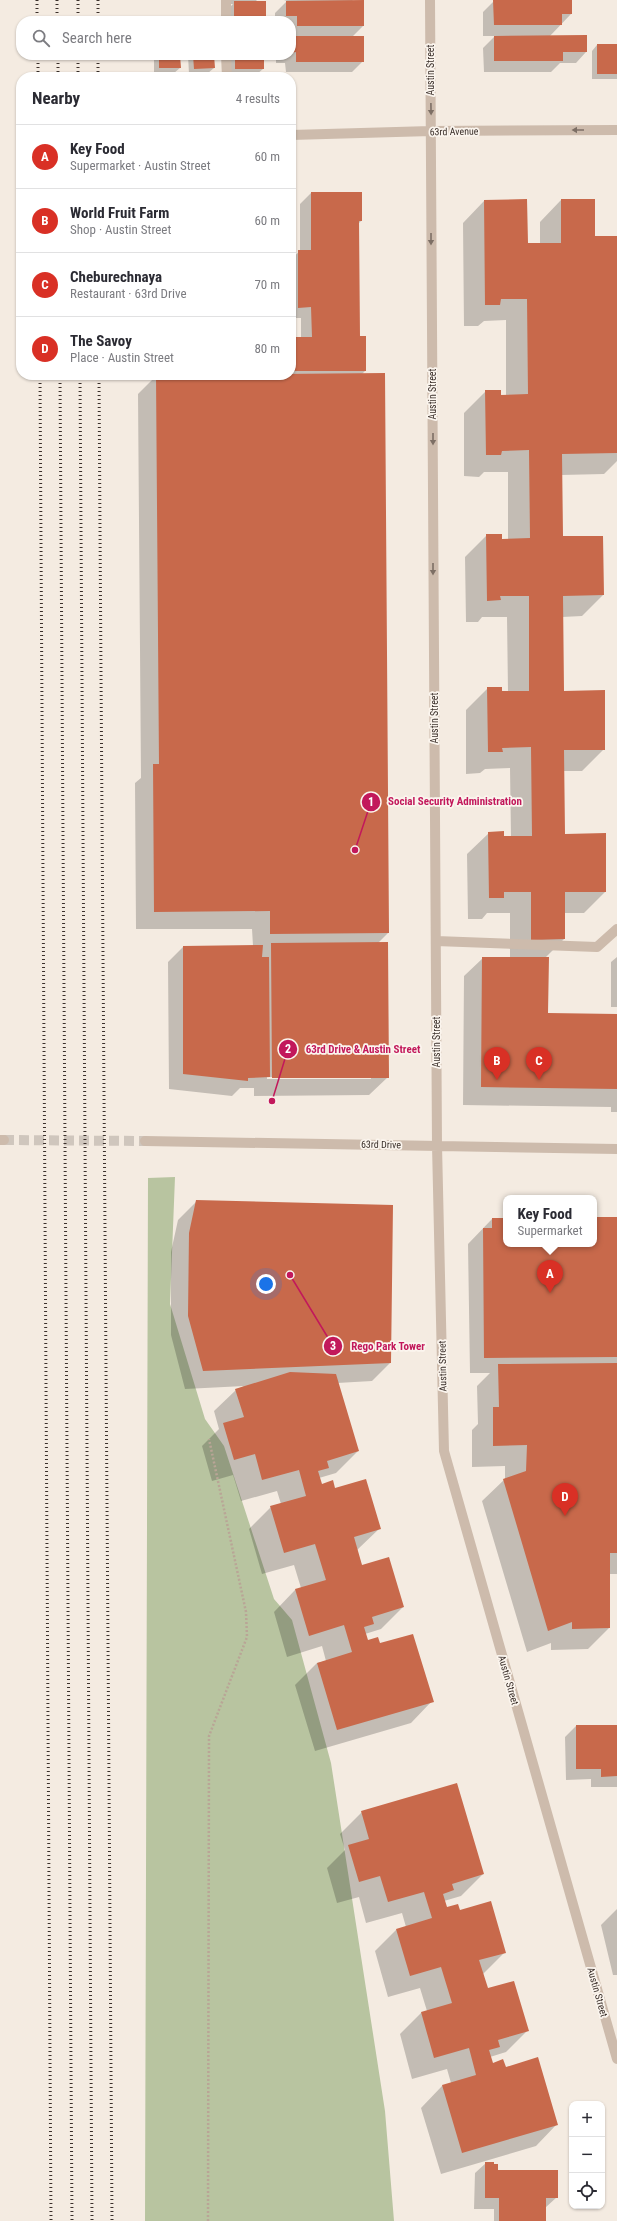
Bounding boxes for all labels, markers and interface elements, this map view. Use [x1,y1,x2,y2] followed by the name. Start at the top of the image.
[16,16,296,60] search box
[30,27,52,49] icon: search
[62,29,132,47] text: Search here
[425,44,436,95] street label: Austin Street
[32,88,80,108] text: Nearby
[236,91,280,106] text: 4 results
[428,103,434,116] one-way arrow
[429,126,479,137] street label: 63rd Avenue
[571,127,584,133] one-way arrow
[70,140,125,158] text: Key Food
[41,149,49,164] text: A
[254,149,280,164] text: 60 m
[70,158,211,173] text: Supermarket · Austin Street
[70,204,169,222] text: World Fruit Farm
[41,213,49,228] text: B
[254,213,280,228] text: 60 m
[70,222,171,237] text: Shop · Austin Street
[428,233,434,246] one-way arrow
[70,268,162,286] text: Cheburechnaya
[41,277,49,292] text: C
[254,277,280,292] text: 70 m
[70,286,187,301] text: Restaurant · 63rd Drive
[70,332,132,350] text: The Savoy
[41,341,49,356] text: D
[254,341,280,356] text: 80 m
[70,350,174,365] text: Place · Austin Street
[427,368,438,419] street label: Austin Street
[430,433,436,446] one-way arrow
[430,563,436,576] one-way arrow
[429,692,440,743] street label: Austin Street
[361,790,530,813] callout: Social Security Administration
[368,795,374,809] text: 1
[388,795,522,808] text: Social Security Administration
[431,1016,442,1067] street label: Austin Street
[278,1037,429,1060] callout: 63rd Drive & Austin Street
[285,1042,291,1056] text: 2
[306,1043,421,1056] text: 63rd Drive & Austin Street
[484,1047,510,1080] pin: B
[526,1047,552,1080] pin: C
[361,1139,401,1150] street label: 63rd Drive
[503,1195,597,1247] popup
[517,1205,572,1223] text: Key Food
[517,1223,583,1238] text: Supermarket
[537,1260,563,1293] pin: A
[256,1274,276,1294] your location
[323,1335,433,1358] callout: Rego Park Tower
[330,1339,336,1353] text: 3
[351,1340,425,1353] text: Rego Park Tower
[437,1340,448,1392] street label: Austin Street
[552,1483,578,1516] pin: D
[496,1654,521,1706] street label: Austin Street
[585,1966,610,2018] street label: Austin Street
[569,2101,605,2209] map controls
[569,2101,605,2137] button: +
[569,2137,605,2173] button: −
[569,2173,605,2209] button: locate

